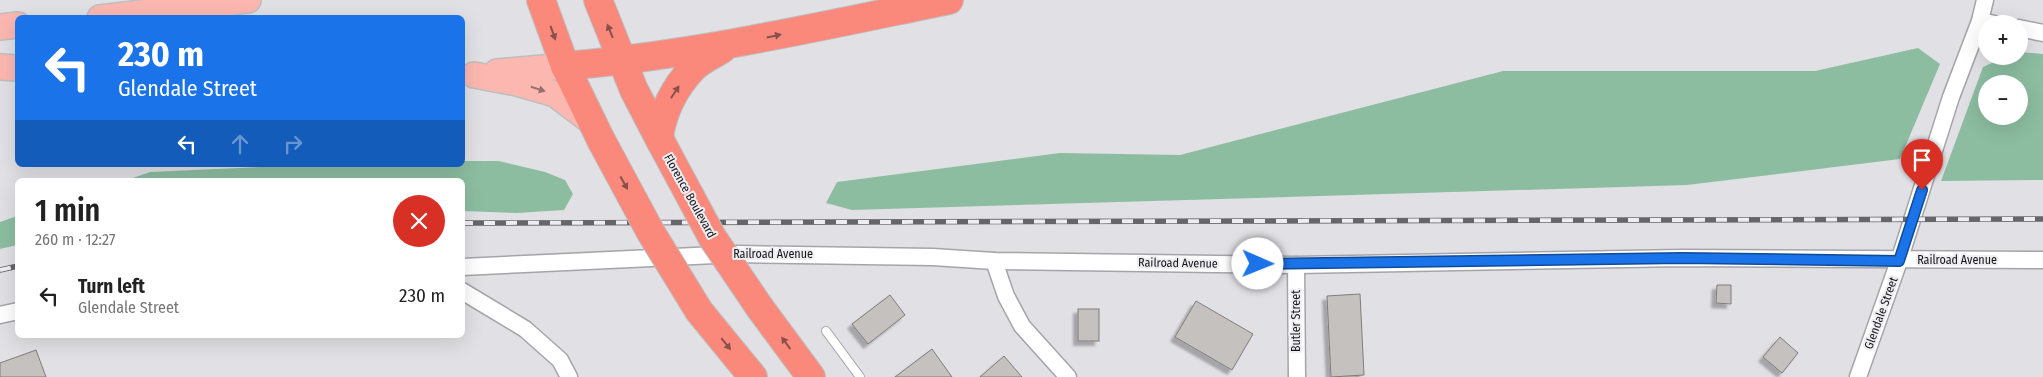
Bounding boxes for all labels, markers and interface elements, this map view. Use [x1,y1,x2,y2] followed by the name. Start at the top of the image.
[1978,15,2028,125] map controls
[1978,15,2028,65] button: +
[606,23,614,38] one-way arrow
[549,26,557,41] one-way arrow
[767,32,782,40] one-way arrow
[118,33,204,75] text: 230 m
[35,35,100,100] icon: left
[118,75,257,102] text: Glendale Street
[1978,75,2028,125] button: −
[531,85,546,93] one-way arrow
[671,85,680,98] one-way arrow
[173,130,201,158] icon: left
[226,130,254,158] icon: ahead
[279,130,307,158] icon: right
[1901,139,1943,190] pin
[1908,146,1936,174] icon: arrive
[661,152,719,240] street label: Florence Boulevard
[620,176,628,191] one-way arrow
[35,193,100,229] text: 1 min
[393,195,445,247] button: close
[35,230,115,249] text: 260 m · 12:27
[1231,237,1283,289] position arrow
[733,247,813,261] street label: Railroad Avenue
[1917,253,1997,267] street label: Railroad Avenue
[1138,255,1218,271] street label: Railroad Avenue
[78,275,145,298] text: Turn left
[1861,275,1901,351] street label: Glendale Street
[35,282,63,310] icon: left
[399,284,445,307] text: 230 m
[1289,290,1303,352] street label: Butler Street
[78,298,179,317] text: Glendale Street
[781,336,791,350] one-way arrow
[720,337,731,350] one-way arrow

